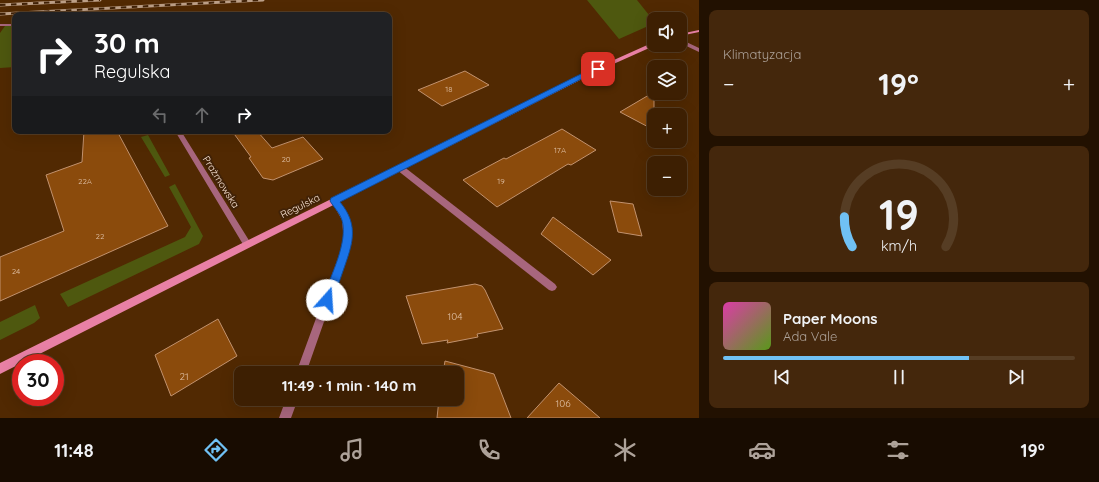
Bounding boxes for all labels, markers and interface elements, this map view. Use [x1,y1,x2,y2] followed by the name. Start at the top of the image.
[647,12,687,196] map controls
[647,12,687,52] button: sound
[94,25,160,60] text: 30 m
[28,28,80,80] icon: right
[723,46,801,62] text: Klimatyzacja
[581,52,615,86] pin
[587,58,609,80] icon: arrive
[94,60,170,83] text: Regulska
[647,60,687,100] button: layers
[878,65,919,103] text: 19°
[723,70,734,98] text: −
[1063,70,1075,98] text: +
[445,84,453,94] house number: 18
[149,104,171,126] icon: left
[191,104,213,126] icon: ahead
[233,104,255,126] icon: right
[647,108,687,148] button: +
[554,145,566,155] house number: 17A
[200,153,242,211] street label: Prażmowska
[281,154,291,164] house number: 20
[647,156,687,196] button: −
[78,176,92,186] house number: 22A
[497,176,505,186] house number: 19
[879,188,919,240] text: 19
[278,191,322,221] street label: Regulska
[96,231,105,241] house number: 22
[881,237,917,255] text: km/h
[12,266,20,276] house number: 24
[306,279,348,321] position arrow
[783,309,878,328] text: Paper Moons
[448,310,462,323] house number: 104
[783,328,837,344] text: Ada Vale
[12,354,64,406] speed limit sign: 30
[771,366,793,388] icon: previous
[888,366,910,388] icon: pause
[1005,366,1027,388] icon: next
[179,370,189,383] house number: 21
[282,376,416,395] text: 11:49 · 1 min · 140 m
[555,397,571,410] house number: 106
[202,436,230,464] icon: directions
[338,436,366,464] icon: music
[475,436,503,464] icon: phone
[611,436,639,464] icon: climate
[748,436,776,464] icon: car
[884,436,912,464] icon: filters
[54,439,94,462] text: 11:48
[1020,439,1045,462] text: 19°

